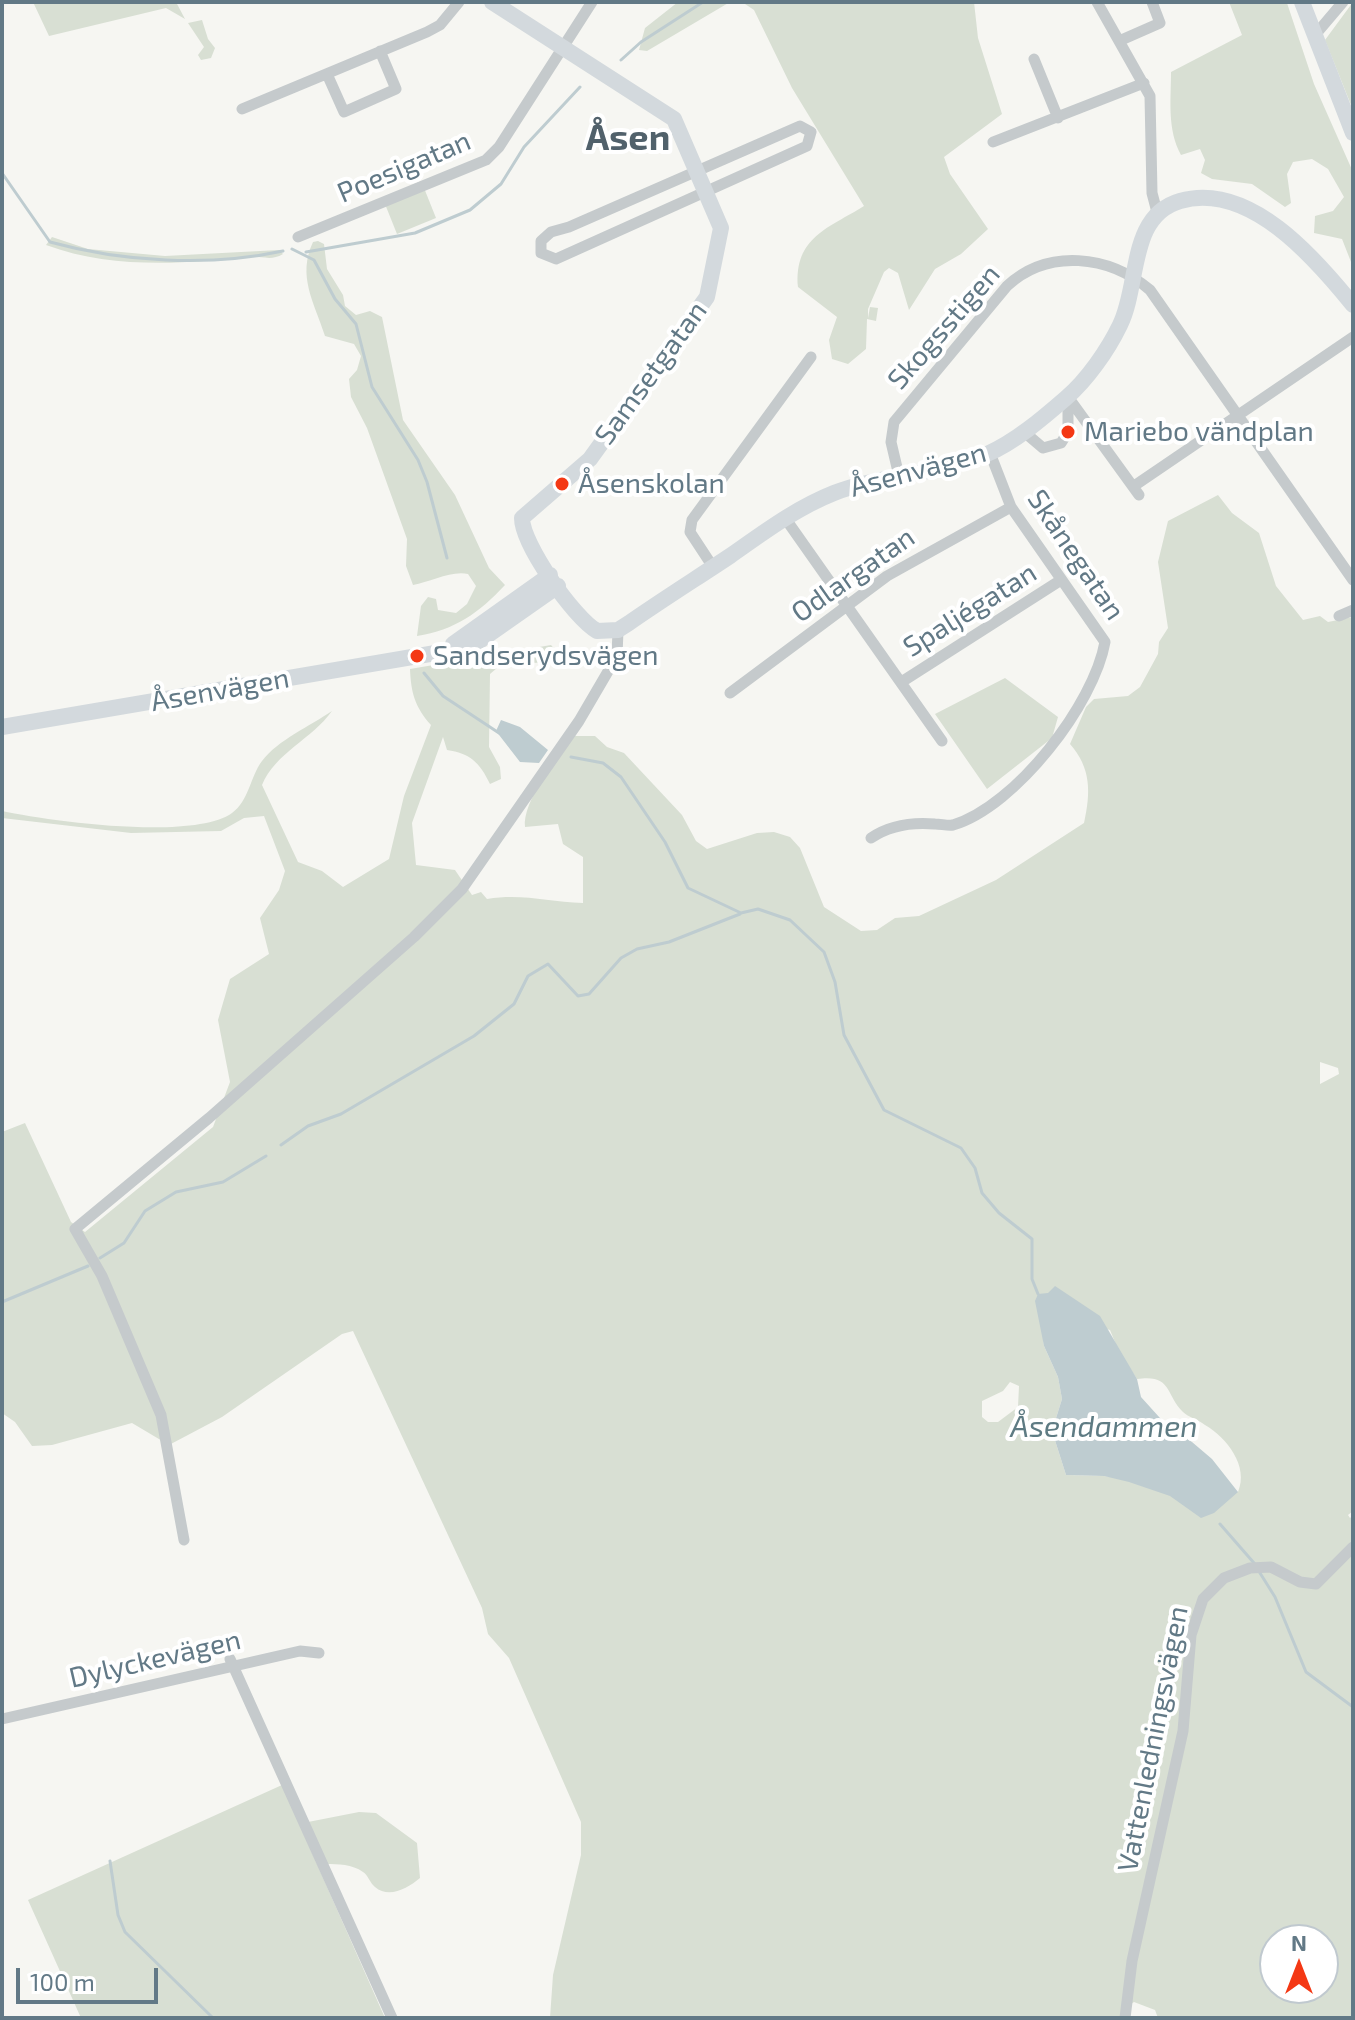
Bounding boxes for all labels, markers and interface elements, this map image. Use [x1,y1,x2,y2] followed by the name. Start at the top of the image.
[586,116,670,160] district label: Åsen
[332,124,476,210] street label: Poesigatan
[881,258,1007,396] street label: Skogsstigen
[588,295,714,451] street label: Samsetgatan
[1084,415,1314,449] place label: Mariebo vändplan
[1059,423,1077,441] marker: Mariebo vändplan
[846,436,990,504] street label: Åsenvägen
[578,467,725,501] place label: Åsenskolan
[553,475,571,493] marker: Åsenskolan
[1020,484,1132,626] street label: Skånegatan
[785,520,921,630] street label: Odlargatan
[897,556,1043,664] street label: Spaljégatan
[433,639,659,673] place label: Sandserydsvägen
[408,647,426,665] marker: Sandserydsvägen
[148,661,292,719] street label: Åsenvägen
[1010,1409,1198,1445] water label: Åsendammen
[1111,1603,1195,1875] street label: Vattenledningsvägen
[66,1623,244,1695] street label: Dylyckevägen
[1259,1924,1339,2004] north arrow
[1291,1929,1307,1955] text: N
[20,1952,162,2002] scale bar
[30,1967,95,1996] text: 100 m

